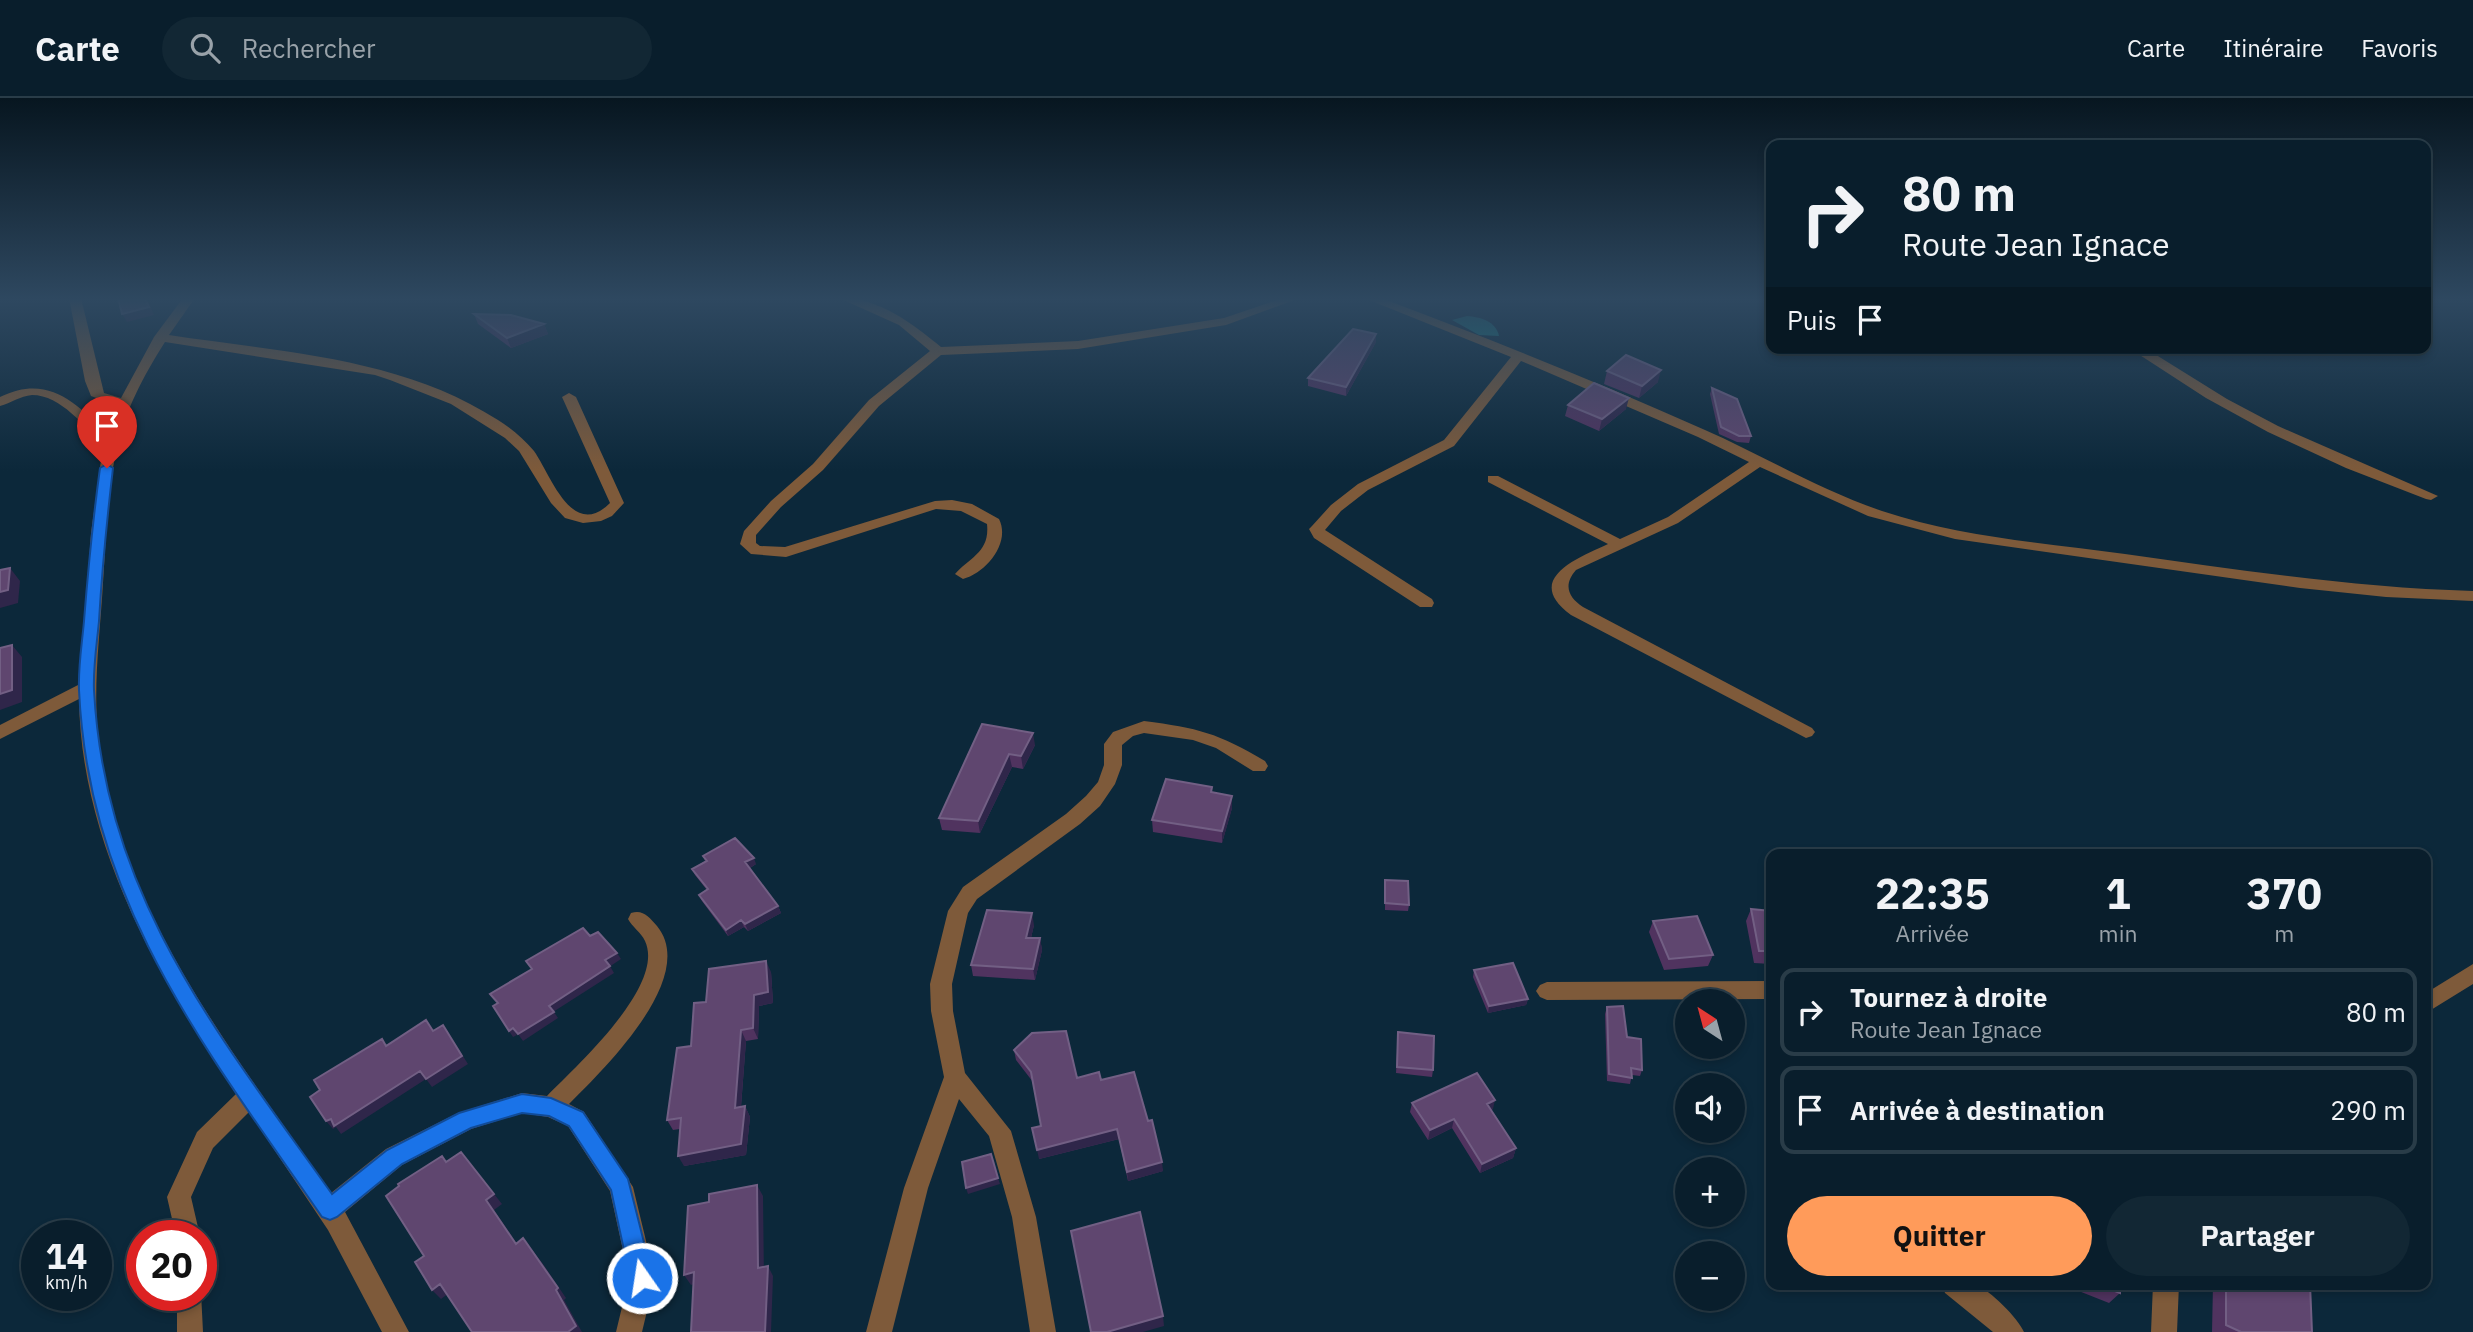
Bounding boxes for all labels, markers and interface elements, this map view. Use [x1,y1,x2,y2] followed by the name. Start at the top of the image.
[162,17,652,80] search box
[35,27,120,70] text: Carte
[186,29,224,67] icon: search
[242,31,376,65] text: Rechercher
[2127,32,2185,64] text: Carte
[2223,32,2323,64] text: Itinéraire
[2361,32,2438,64] text: Favoris
[1902,161,2016,224] text: 80 m
[1787,168,1878,259] icon: right
[1902,223,2169,265] text: Route Jean Ignace
[1851,301,1889,339] icon: arrive
[1787,303,1837,337] text: Puis
[77,396,137,468] pin
[88,407,126,445] icon: arrive
[1875,866,1990,921] text: 22:35
[2105,866,2131,921] text: 1
[2246,866,2322,921] text: 370
[1895,918,1969,948] text: Arrivée
[2099,918,2137,948] text: min
[2274,918,2294,948] text: m
[1850,980,2047,1014] text: Tournez à droite
[1675,989,1745,1059] north arrow
[1675,989,1745,1311] map controls
[1791,993,1829,1031] icon: right
[2346,995,2406,1029] text: 80 m
[1850,1014,2042,1044] text: Route Jean Ignace
[1675,1073,1745,1143] button: sound
[1791,1091,1829,1129] icon: arrive
[1850,1093,2105,1127] text: Arrivée à destination
[2330,1093,2406,1127] text: 290 m
[1675,1157,1745,1227] button: +
[1787,1196,2092,1276] button: Quitter
[2106,1196,2410,1276] button: Partager
[126,1220,217,1311] speed limit sign: 20
[45,1233,88,1279] text: 14
[605,1241,679,1315] position arrow
[1675,1241,1745,1311] button: −
[45,1271,88,1294] text: km/h

